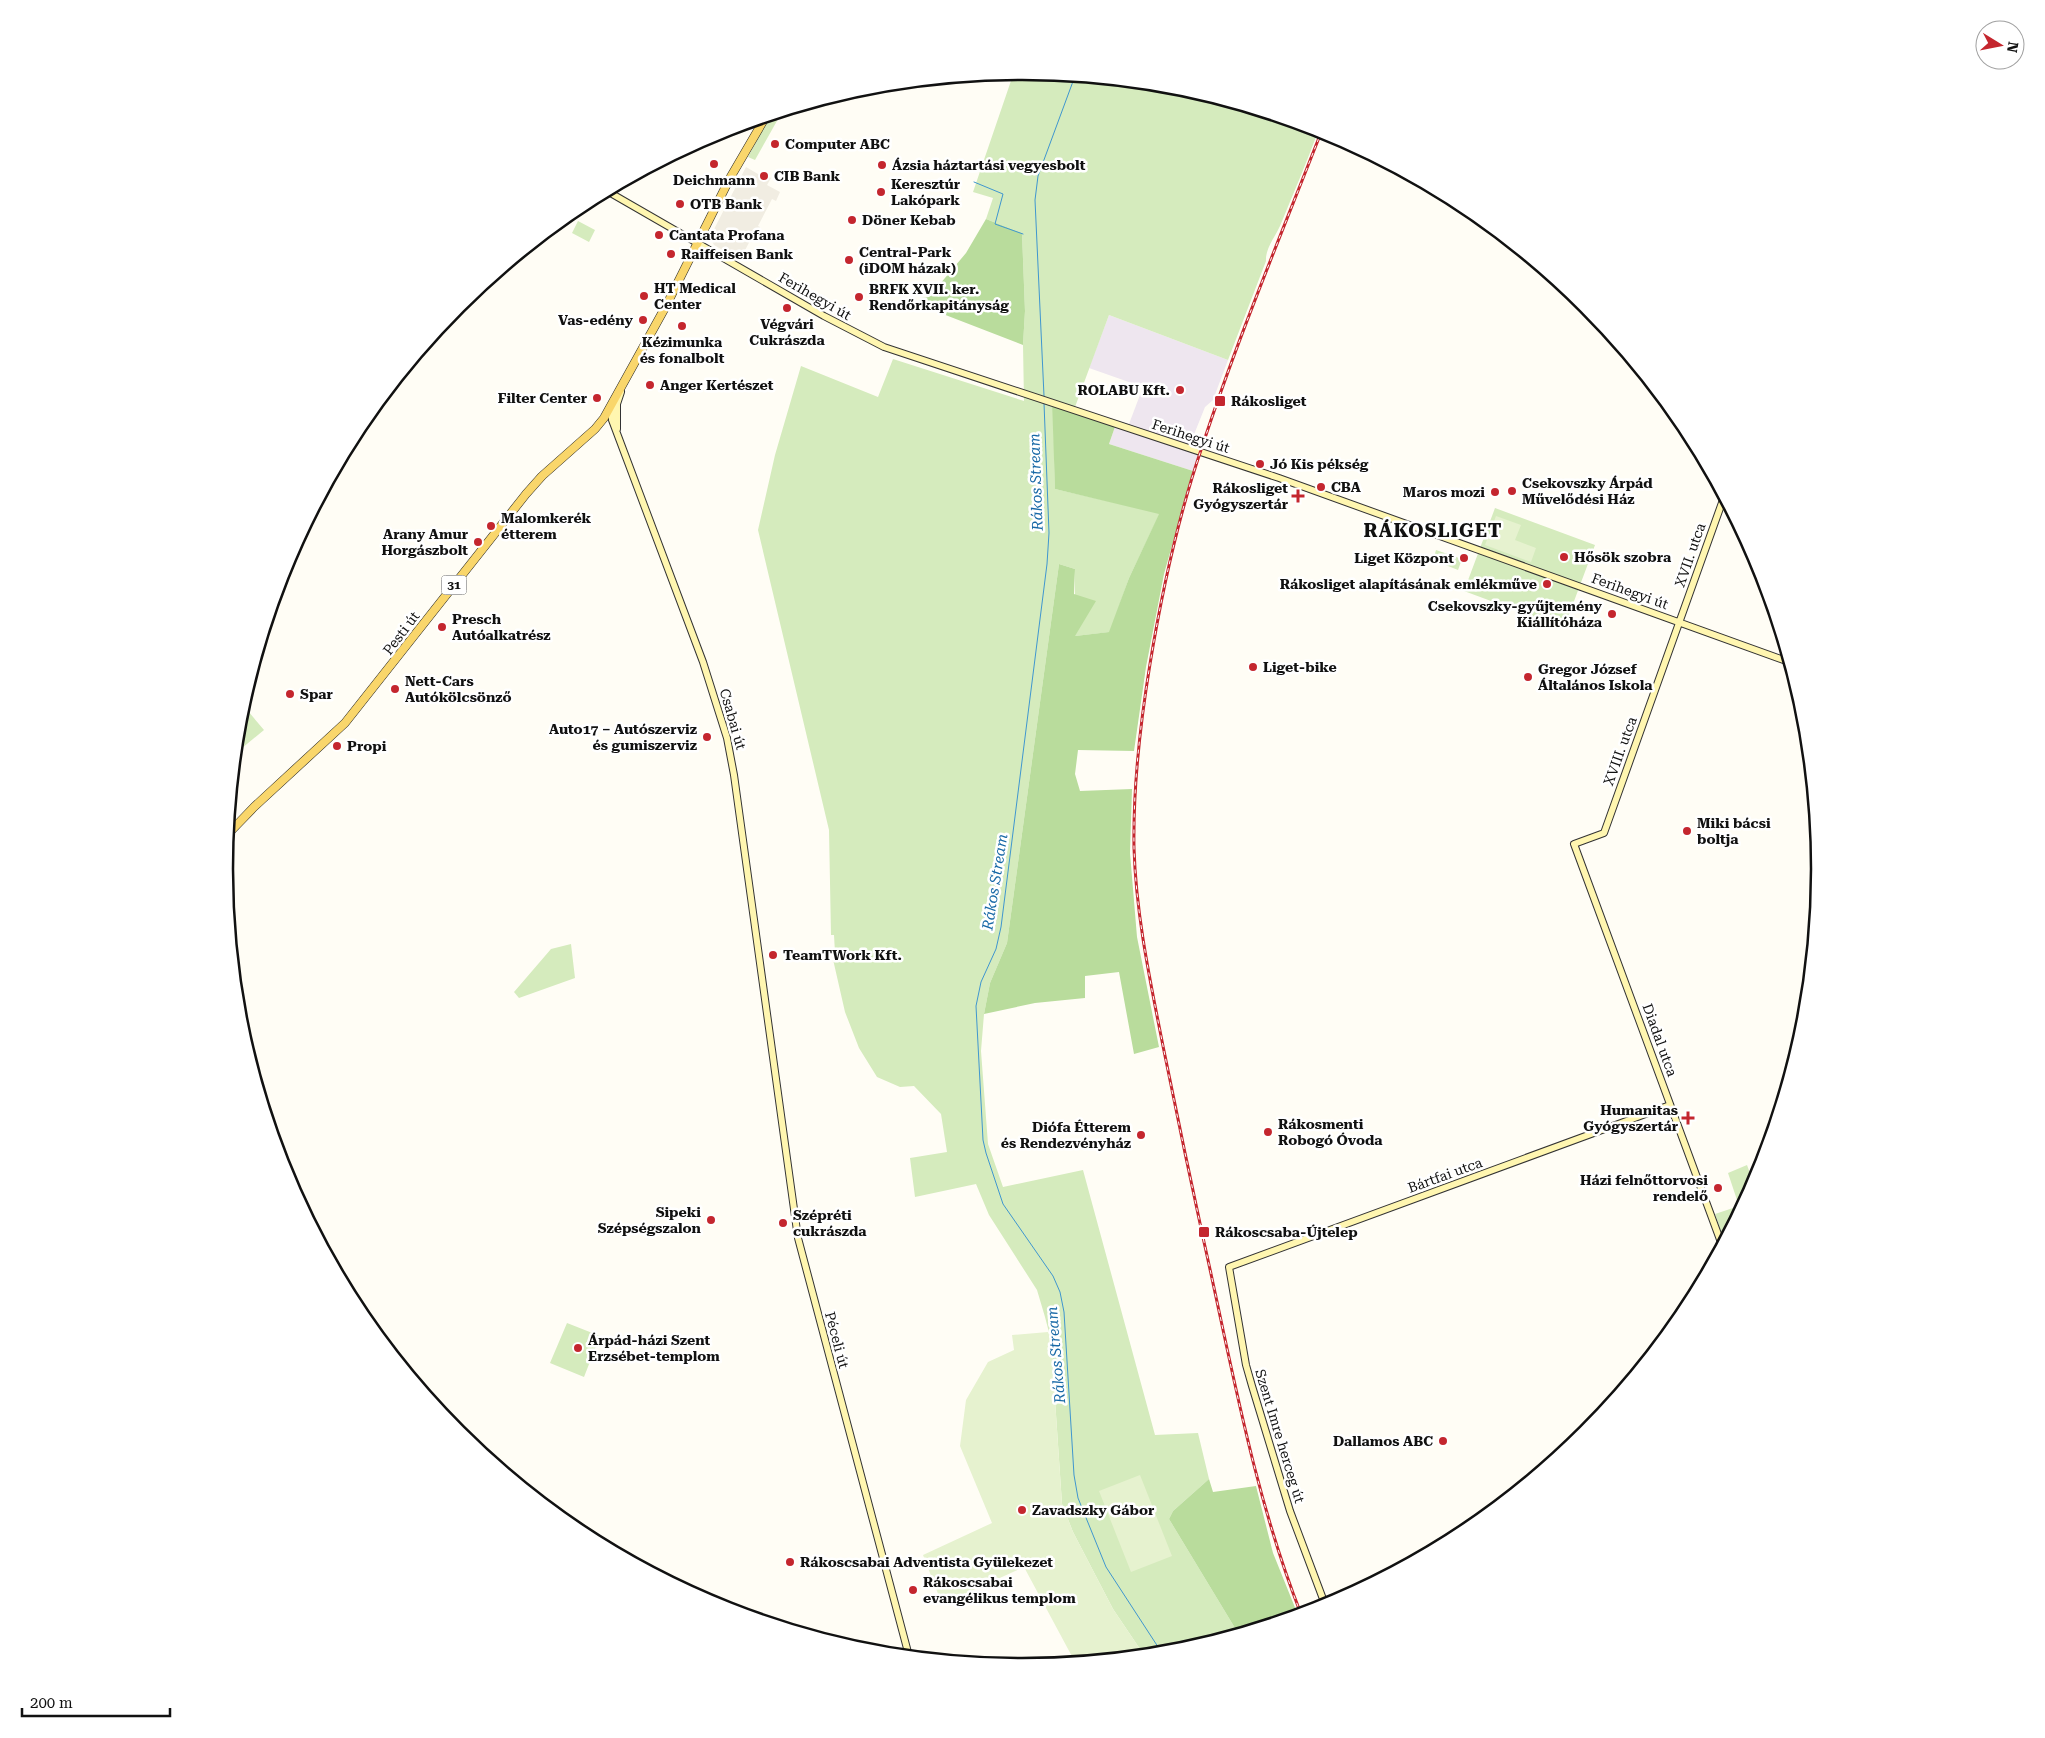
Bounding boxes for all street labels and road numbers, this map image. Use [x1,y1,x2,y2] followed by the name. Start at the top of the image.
[776,269,854,323] street label: Ferihegyi út
[1150,416,1232,456] street label: Ferihegyi út
[1672,520,1709,589] street label: XVII. utca
[1589,570,1671,612] street label: Ferihegyi út
[442,576,466,594] road number: 31
[379,608,423,658] street label: Pesti út
[717,687,749,751] street label: Csabai út
[1600,714,1640,788] street label: XVIII. utca
[1639,1001,1681,1079] street label: Diadal utca
[1406,1154,1485,1196] street label: Bártfai utca
[822,1310,852,1370] street label: Péceli út
[1252,1367,1308,1505] street label: Szent Imre herceg út

